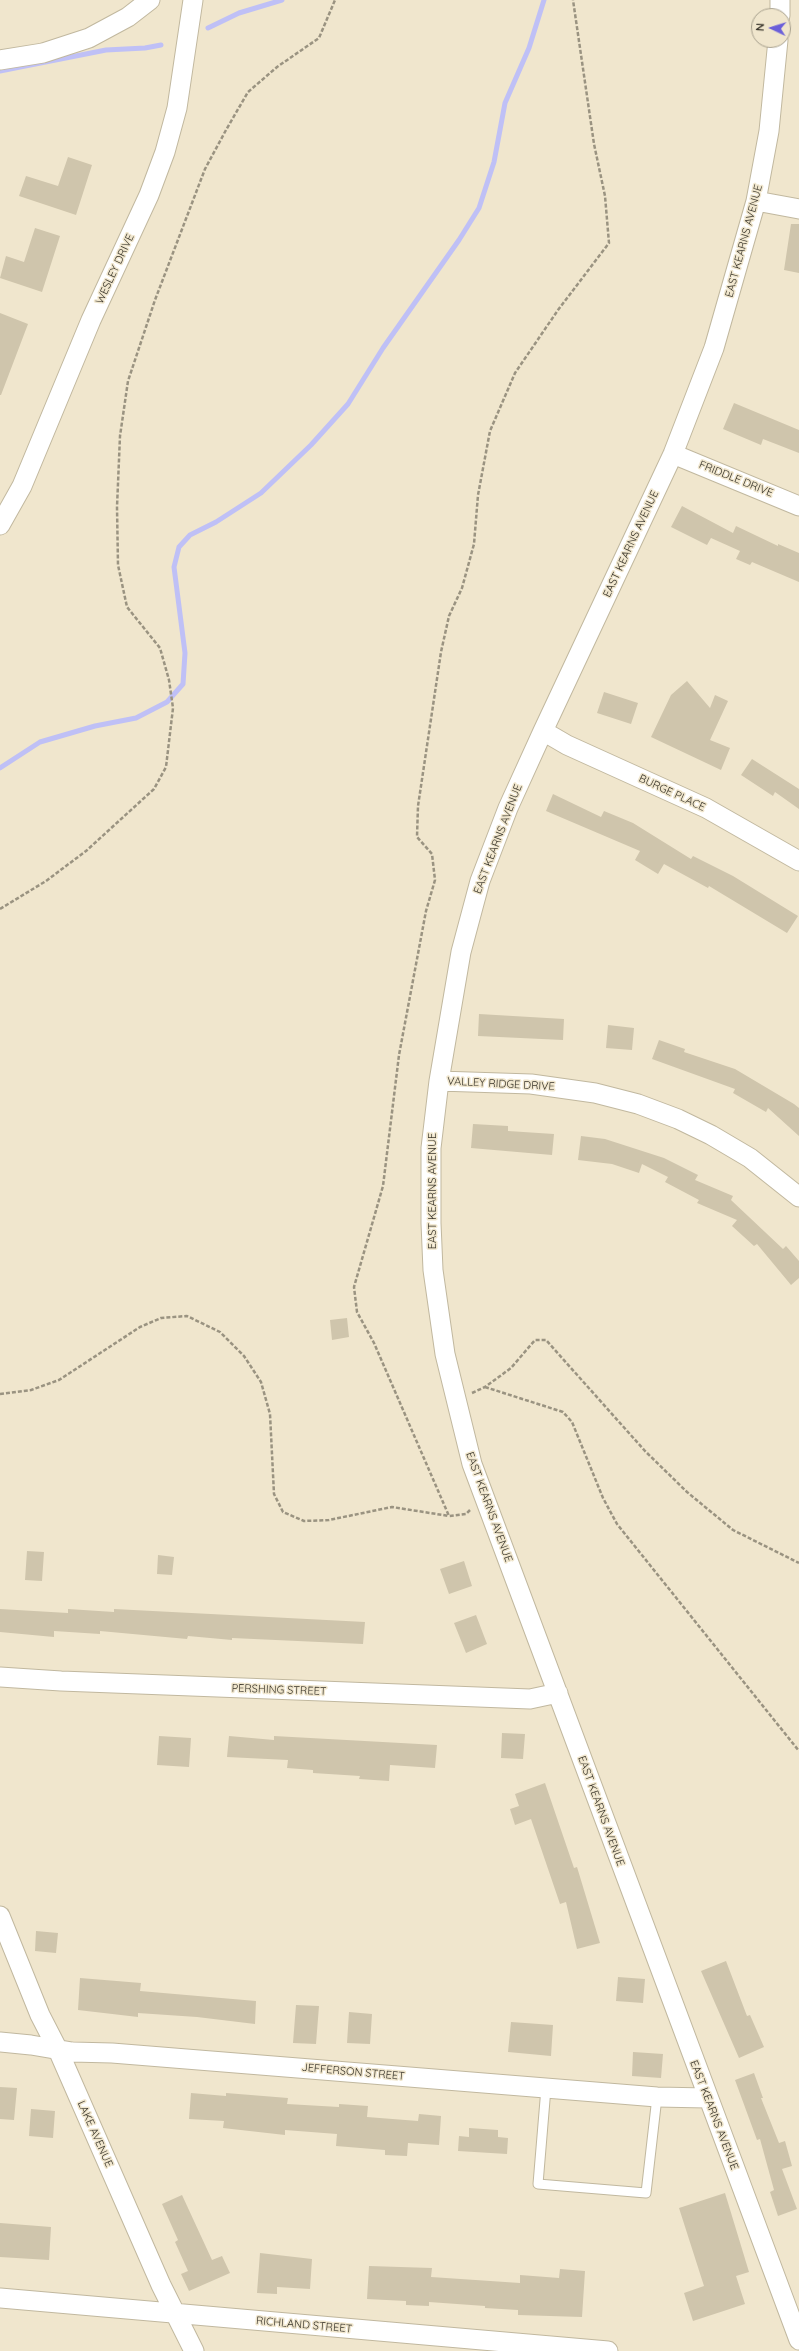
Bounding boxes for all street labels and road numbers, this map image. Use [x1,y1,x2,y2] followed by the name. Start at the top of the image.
[723,183,765,299] street label: EAST KEARNS AVENUE
[93,232,137,306] street label: WESLEY DRIVE
[697,458,775,500] street label: FRIDDLE DRIVE
[600,489,662,599] street label: EAST KEARNS AVENUE
[637,772,707,814] street label: BURGE PLACE
[471,782,525,896] street label: EAST KEARNS AVENUE
[447,1075,555,1093] street label: VALLEY RIDGE DRIVE
[426,1133,440,1249] street label: EAST KEARNS AVENUE
[463,1450,515,1564] street label: EAST KEARNS AVENUE
[231,1682,327,1698] street label: PERSHING STREET
[575,1754,627,1868] street label: EAST KEARNS AVENUE
[687,2058,741,2172] street label: EAST KEARNS AVENUE
[301,2061,405,2083] street label: JEFFERSON STREET
[74,2099,116,2169] street label: LAKE AVENUE
[255,2314,353,2336] street label: RICHLAND STREET

